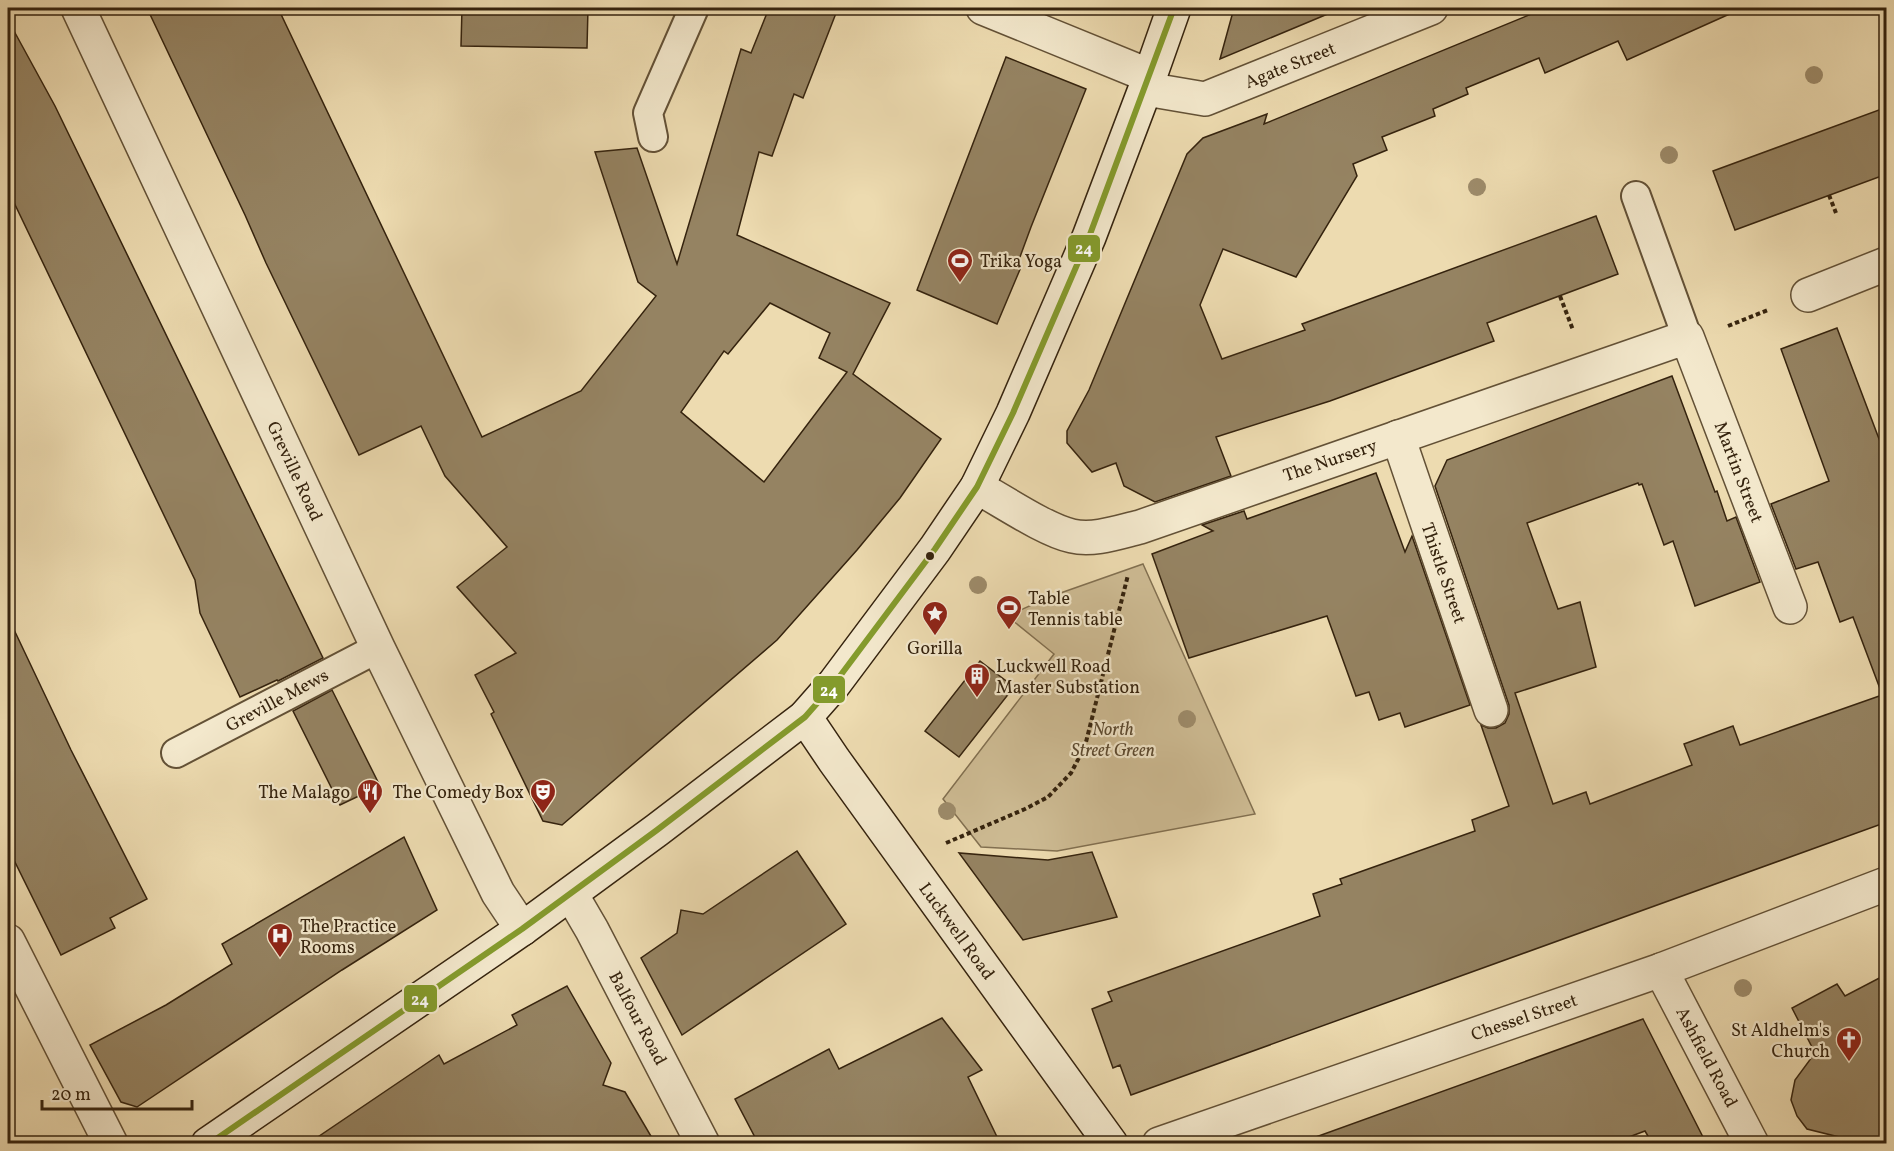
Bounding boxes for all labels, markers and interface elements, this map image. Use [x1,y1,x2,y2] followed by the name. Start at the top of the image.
[1241,37,1340,96] street label: Agate Street
[1067,234,1101,263] line badge: 24
[1075,239,1093,261] text: 24
[945,246,975,284] sports icon: Trika Yoga
[980,250,1062,275] place label: Trika Yoga
[260,418,328,526] street label: Greville Road
[1707,418,1768,527] street label: Martin Street
[1280,434,1381,489] street label: The Nursery
[1414,520,1471,627] street label: Thistle Street
[924,550,936,562] unlabelled marker
[1028,587,1123,633] place label: Table Tennis table
[994,593,1024,631] sports icon: Table Tennis table
[920,599,950,637] place icon: Gorilla
[907,637,963,662] place label: Gorilla
[996,655,1140,701] place label: Luckwell Road Master Substation
[962,661,992,699] building icon: Luckwell Road Master Substation
[222,664,334,739] street label: Greville Mews
[812,675,846,704] line badge: 24
[820,681,838,703] text: 24
[1071,718,1155,764] park label: North Street Green
[355,777,385,815] restaurant icon: The Malago
[528,777,558,815] theatre icon: The Comedy Box
[258,781,350,806] place label: The Malago
[392,781,524,806] place label: The Comedy Box
[912,878,1000,986] street label: Luckwell Road
[300,915,396,961] place label: The Practice Rooms
[265,921,295,959] hospital icon: The Practice Rooms
[601,967,672,1070] street label: Balfour Road
[403,984,438,1013] line badge: 24
[1468,989,1581,1048] street label: Chessel Street
[411,990,429,1012] text: 24
[1669,1003,1743,1112] street label: Ashfield Road
[1731,1019,1830,1065] place label: St Aldhelm's Church
[1834,1025,1864,1063] church icon: St Aldhelm's Church
[42,1073,192,1111] scale bar
[51,1083,91,1108] text: 20 m

